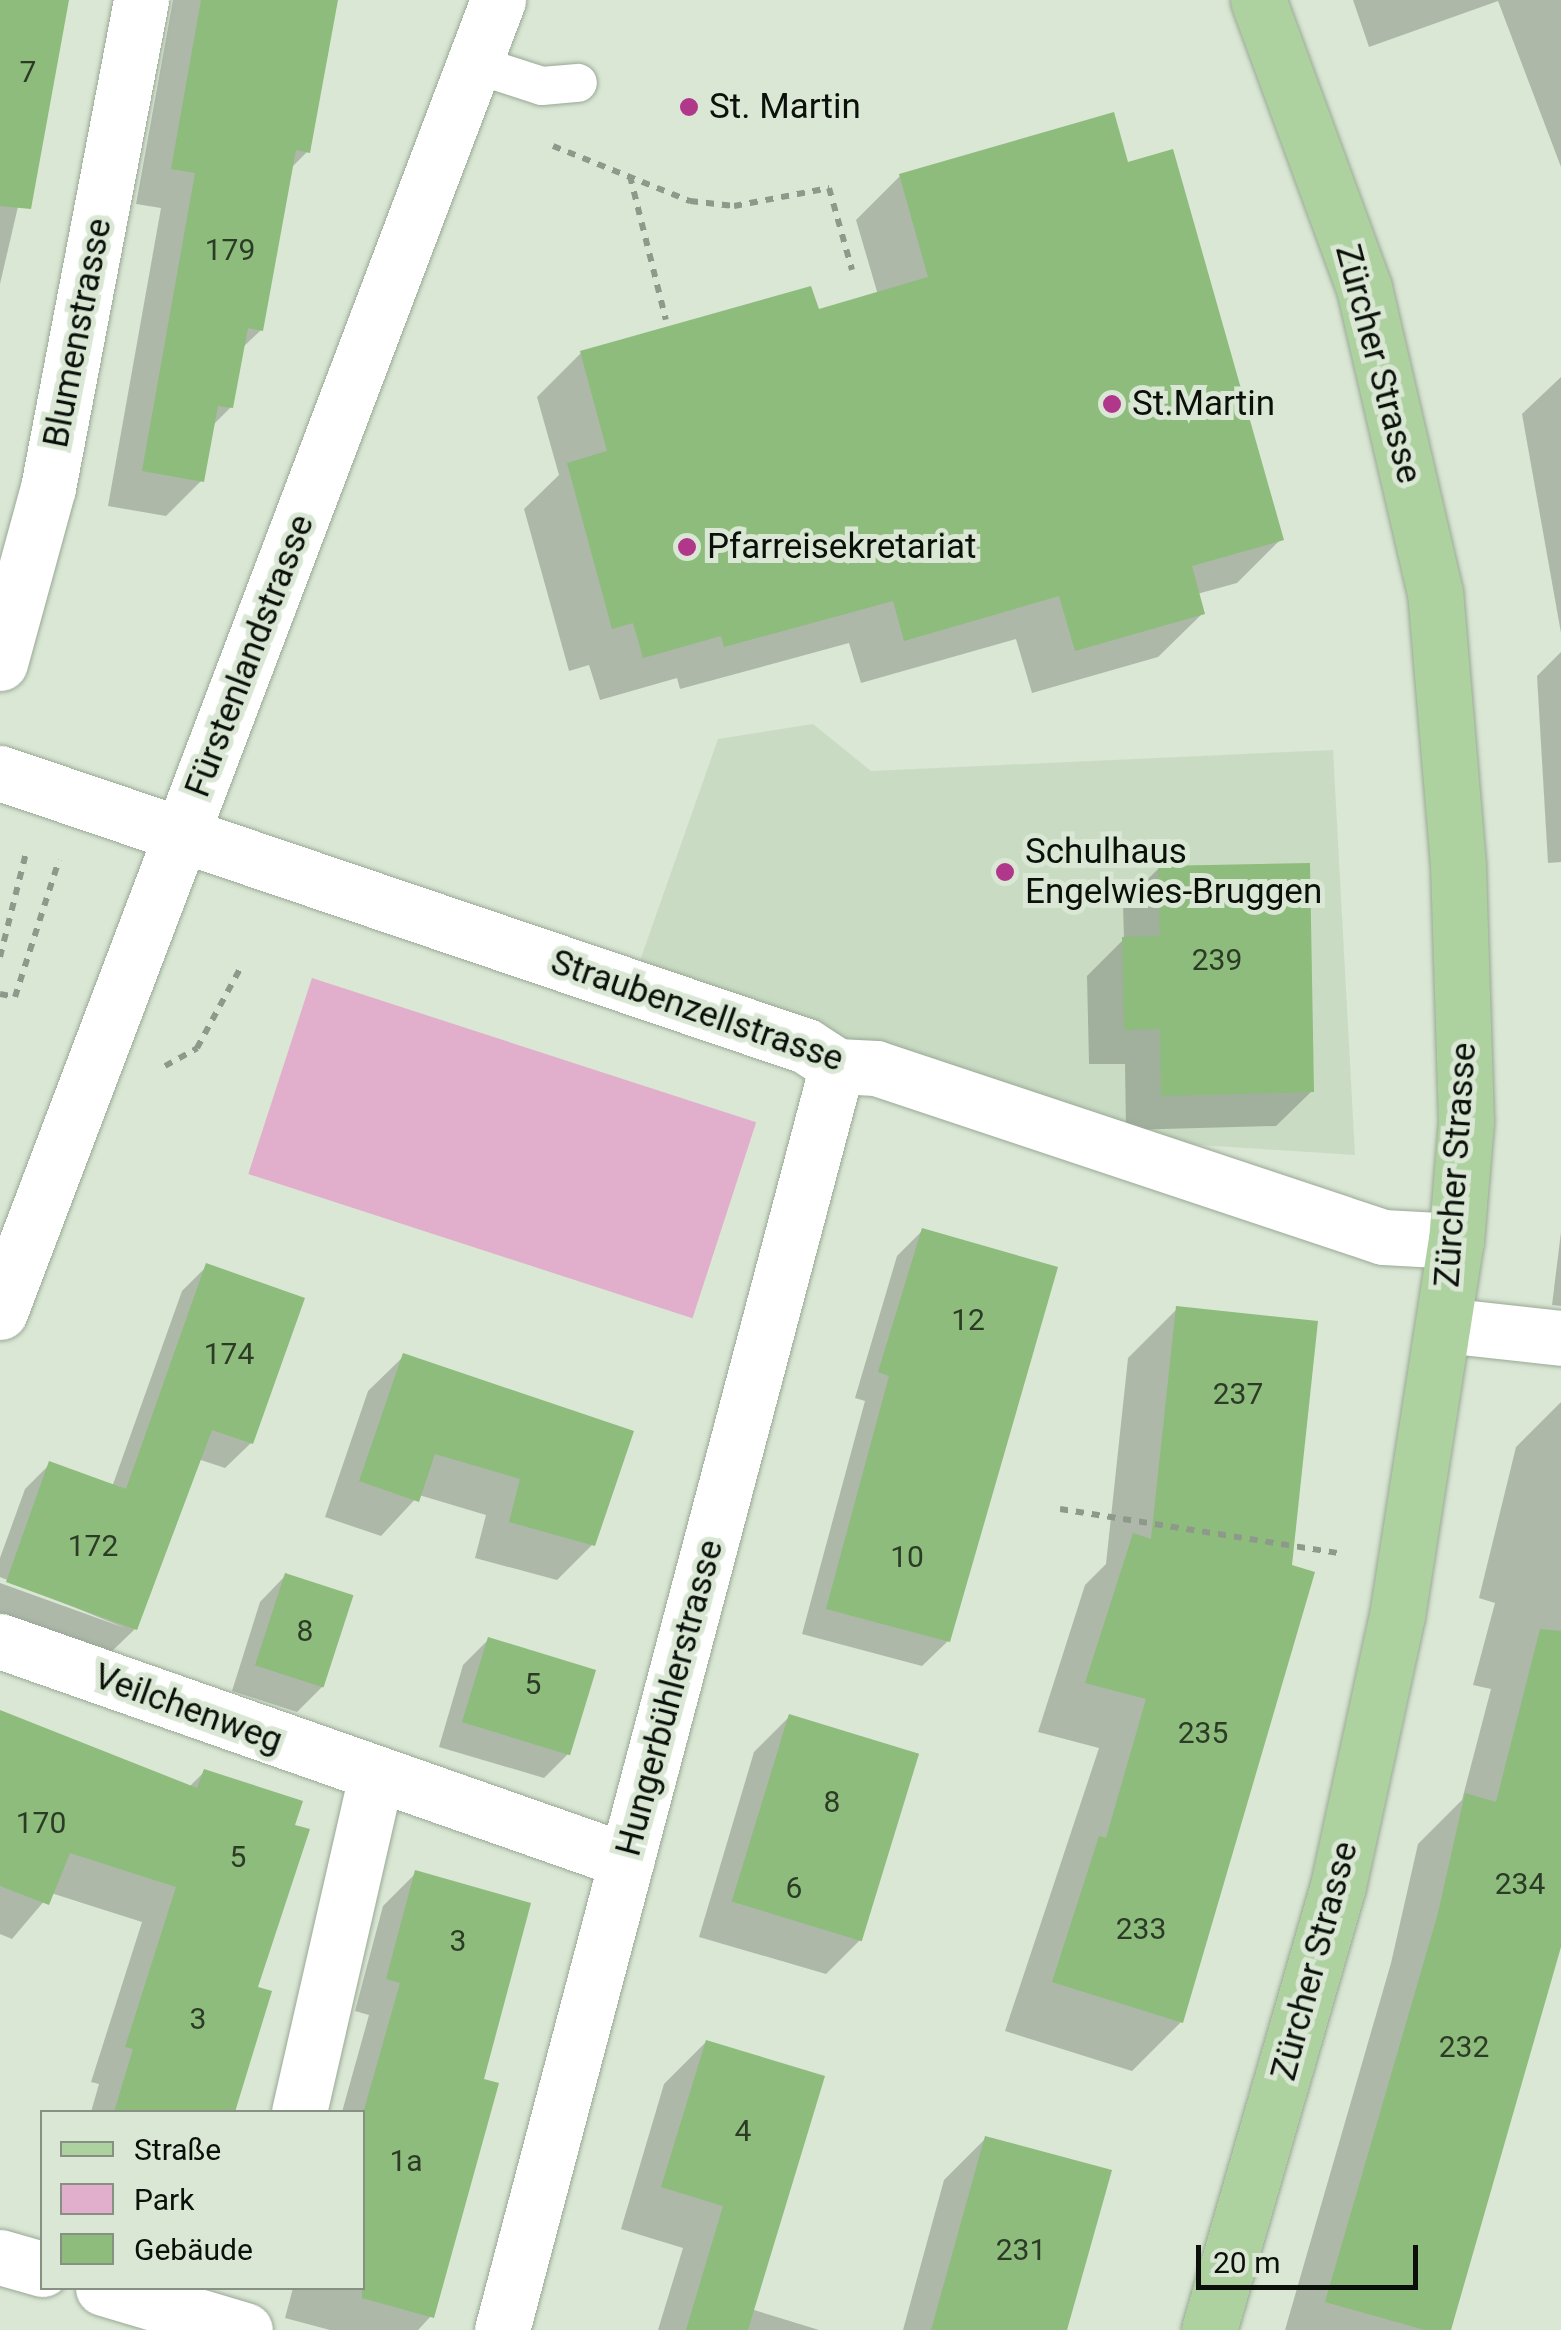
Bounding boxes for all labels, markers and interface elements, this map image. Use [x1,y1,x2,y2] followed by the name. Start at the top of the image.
[20,54,36,90] house number: 7
[709,86,861,128] place label: St. Martin
[678,96,700,118] marker: St. Martin
[35,215,121,451] street label: Blumenstrasse
[205,232,255,268] house number: 179
[1326,240,1430,488] street label: Zürcher Strasse
[1132,383,1275,425] place label: St.Martin
[1101,393,1123,415] marker: St.Martin
[177,509,323,803] street label: Fürstenlandstrasse
[707,526,977,568] place label: Pfarreisekretariat
[676,536,698,558] marker: Pfarreisekretariat
[1025,831,1322,913] place label: Schulhaus Engelwies-Bruggen
[994,861,1016,883] marker: Schulhaus Engelwies-Bruggen
[545,941,849,1081] street label: Straubenzellstrasse
[1192,942,1242,978] house number: 239
[1426,1041,1486,1289] street label: Zürcher Strasse
[951,1302,985,1338] house number: 12
[204,1336,254,1372] house number: 174
[1213,1376,1263,1412] house number: 237
[68,1528,118,1564] house number: 172
[608,1535,732,1861] street label: Hungerbühlerstrasse
[890,1539,924,1575] house number: 10
[297,1613,313,1649] house number: 8
[88,1656,288,1762] street label: Veilchenweg
[525,1666,541,1702] house number: 5
[1178,1715,1228,1751] house number: 235
[824,1784,840,1820] house number: 8
[16,1805,66,1841] house number: 170
[1263,1837,1367,2085] street label: Zürcher Strasse
[230,1839,246,1875] house number: 5
[1495,1866,1545,1902] house number: 234
[786,1870,802,1906] house number: 6
[1116,1911,1166,1947] house number: 233
[450,1923,466,1959] house number: 3
[190,2001,206,2037] house number: 3
[1439,2029,1489,2065] house number: 232
[40,2110,365,2290] legend
[735,2113,751,2149] house number: 4
[134,2132,221,2167] text: Straße
[389,2143,423,2179] house number: 1a
[134,2182,194,2217] text: Park
[1201,2225,1424,2287] scale bar
[134,2232,253,2267] text: Gebäude
[996,2232,1046,2268] house number: 231
[1213,2245,1280,2280] text: 20 m

